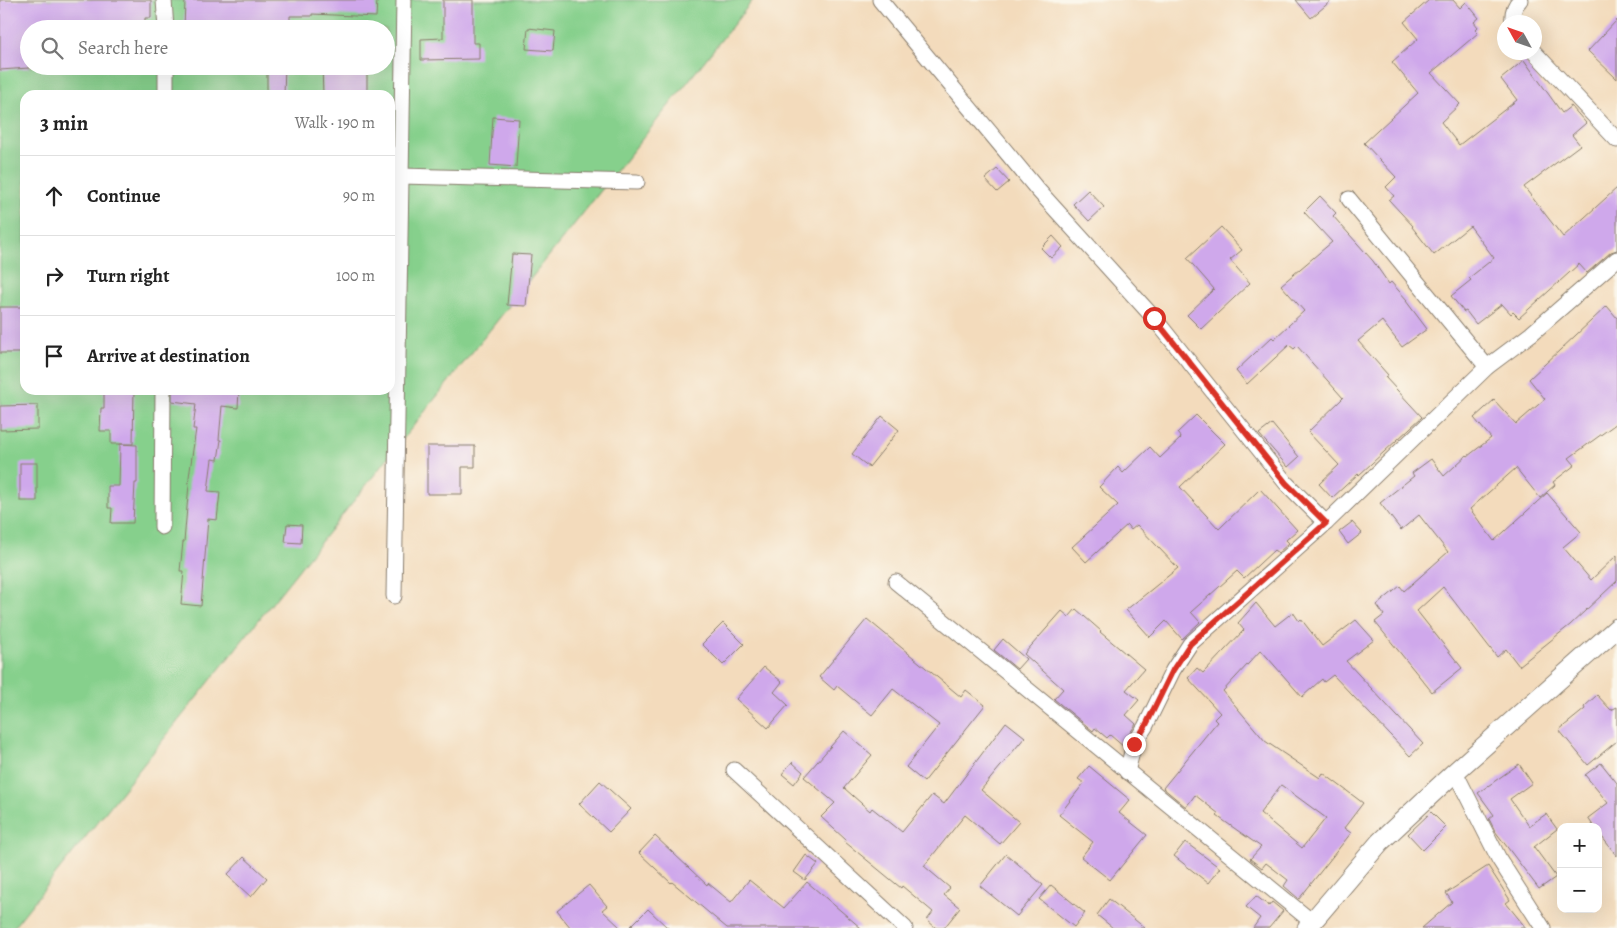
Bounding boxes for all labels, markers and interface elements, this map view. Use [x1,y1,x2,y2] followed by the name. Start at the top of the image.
[1497,15,1542,60] north arrow
[20,20,395,75] search box
[38,34,66,62] icon: search
[78,35,168,61] text: Search here
[40,109,88,137] text: 3 min
[295,112,375,134] text: Walk · 190 m
[40,182,68,210] icon: ahead
[87,183,161,209] text: Continue
[343,185,375,207] text: 90 m
[40,262,68,290] icon: right
[87,263,169,289] text: Turn right
[336,265,375,287] text: 100 m
[1143,307,1166,330] route start
[40,342,68,370] icon: arrive
[87,343,250,369] text: Arrive at destination
[1123,733,1146,756] route end
[1557,823,1602,913] map controls
[1557,823,1602,868] button: +
[1557,868,1602,913] button: −

